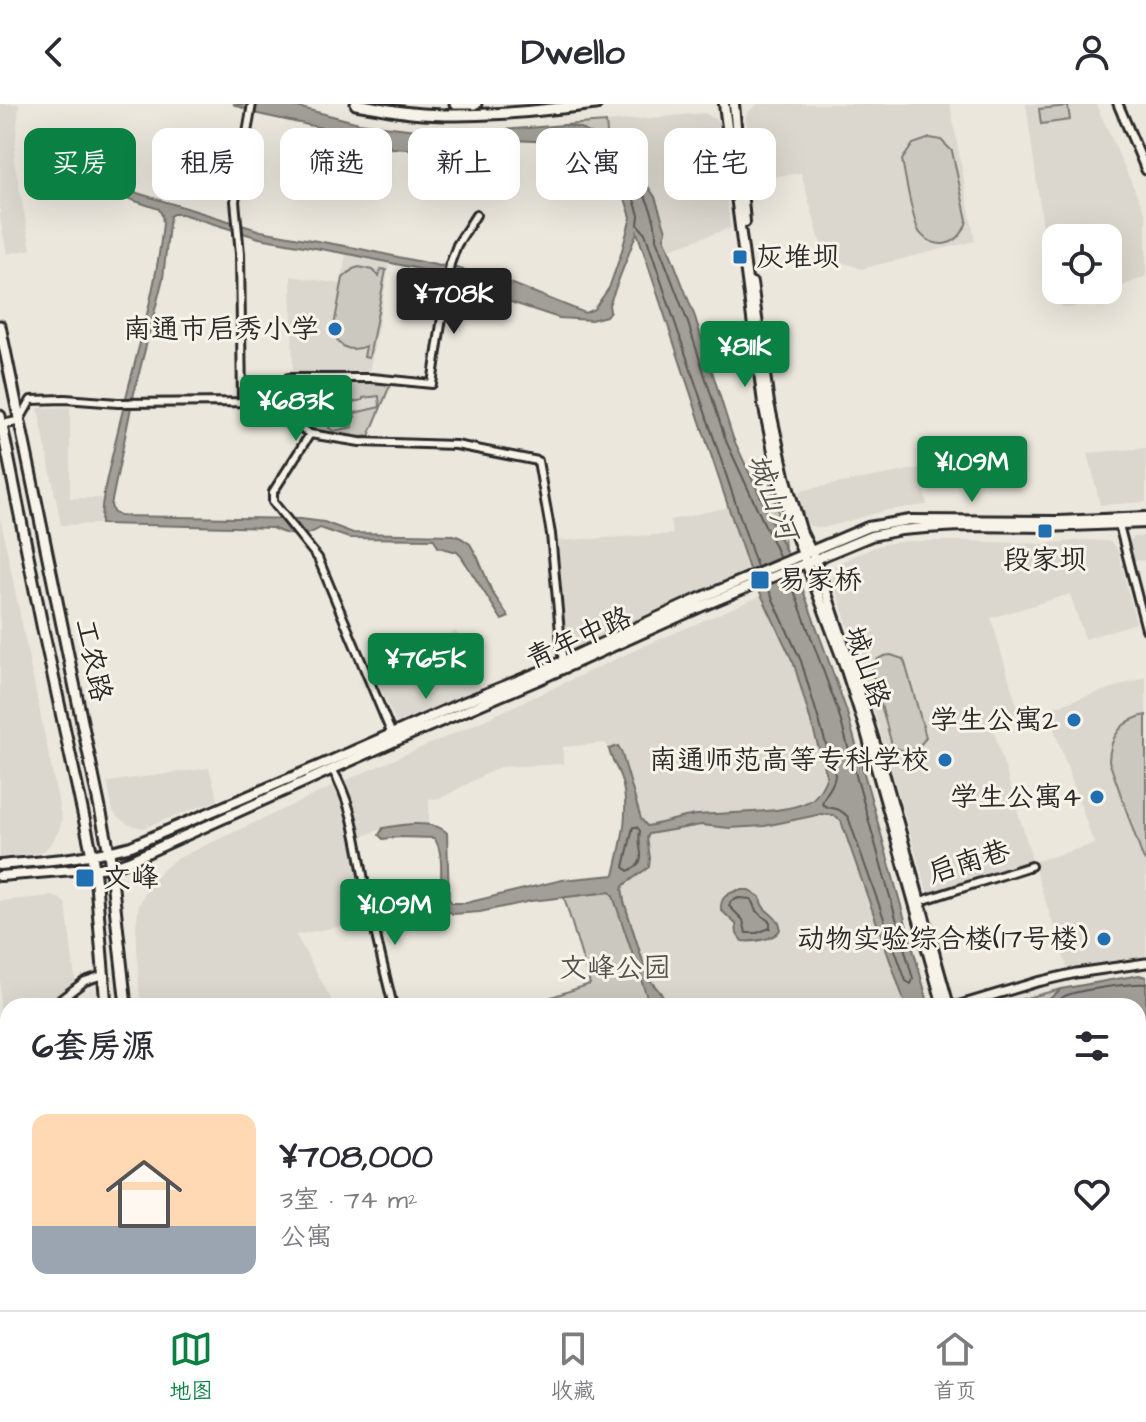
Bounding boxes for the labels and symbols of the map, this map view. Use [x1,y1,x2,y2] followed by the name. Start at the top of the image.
[756,238,840,277] place label: 灰堆坝
[731,248,749,266] marker: 灰堆坝
[398,268,510,336] pin: ¥708K
[123,310,319,349] place label: 南通市启秀小学
[326,320,344,338] marker: 南通市启秀小学
[689,321,801,389] pin: ¥811K
[240,375,352,443] pin: ¥683K
[907,436,1037,504] pin: ¥1.09M
[736,447,810,551] water label: 城山河
[1036,522,1054,540] marker: 段家坝
[1003,541,1087,580] place label: 段家坝
[778,561,862,600] place label: 易家桥
[749,569,771,591] marker: 易家桥
[520,597,638,679] street label: 青年中路
[65,615,121,705] street label: 工农路
[835,621,899,713] street label: 城山路
[370,633,482,701] pin: ¥765K
[930,701,1058,740] place label: 学生公寓2
[1065,711,1083,729] marker: 学生公寓2
[649,741,929,780] place label: 南通师范高等专科学校
[936,751,954,769] marker: 南通师范高等专科学校
[950,778,1081,817] place label: 学生公寓4
[1088,788,1106,806] marker: 学生公寓4
[923,831,1016,893] street label: 启南巷
[103,859,159,898] place label: 文峰
[74,867,96,889] marker: 文峰
[330,879,460,947] pin: ¥1.09M
[797,920,1088,959] place label: 动物实验综合楼(17号楼)
[1095,930,1113,948] marker: 动物实验综合楼(17号楼)
[559,949,671,988] park label: 文峰公园

